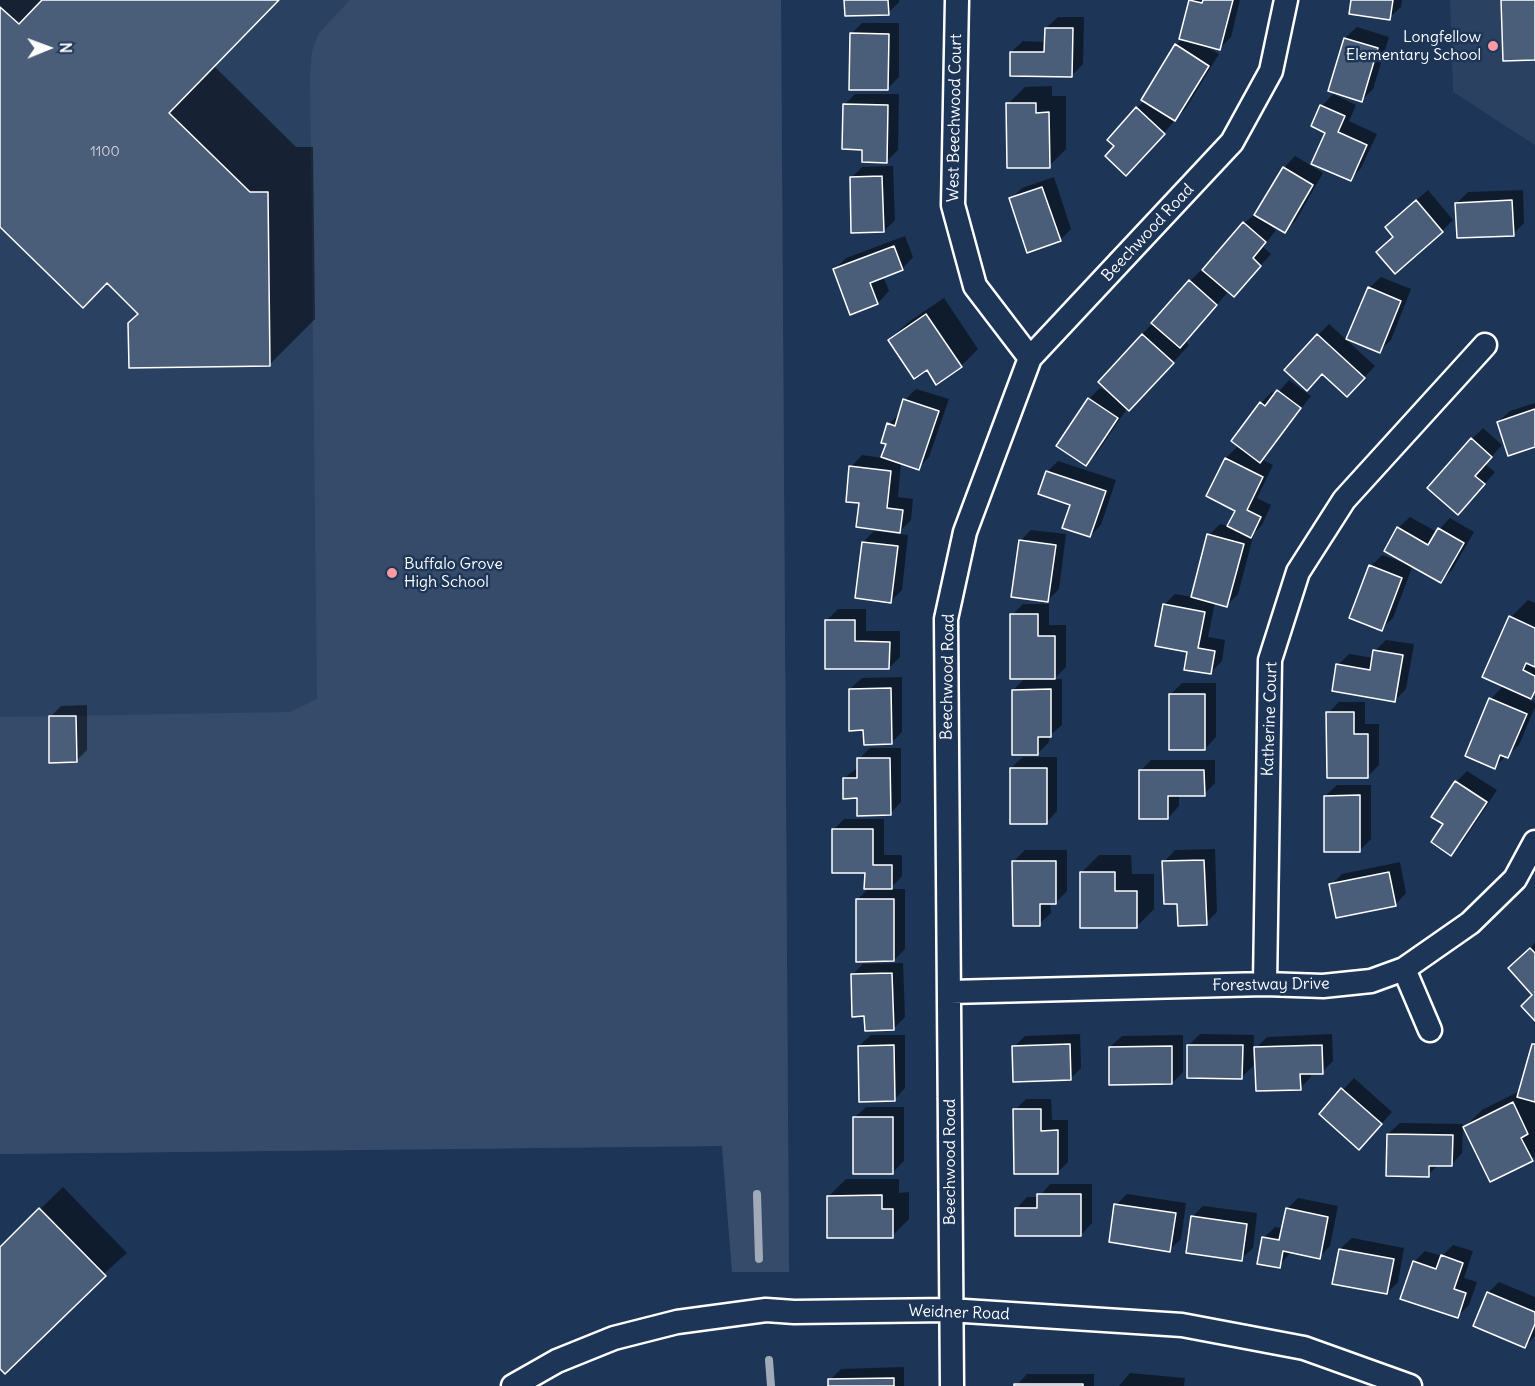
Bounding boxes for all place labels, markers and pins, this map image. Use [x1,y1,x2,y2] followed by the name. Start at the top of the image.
[1346,27,1481,65] place label: Longfellow Elementary School
[1486,39,1500,53] marker: Longfellow Elementary School
[404,554,503,592] place label: Buffalo Grove High School
[385,566,399,580] marker: Buffalo Grove High School

